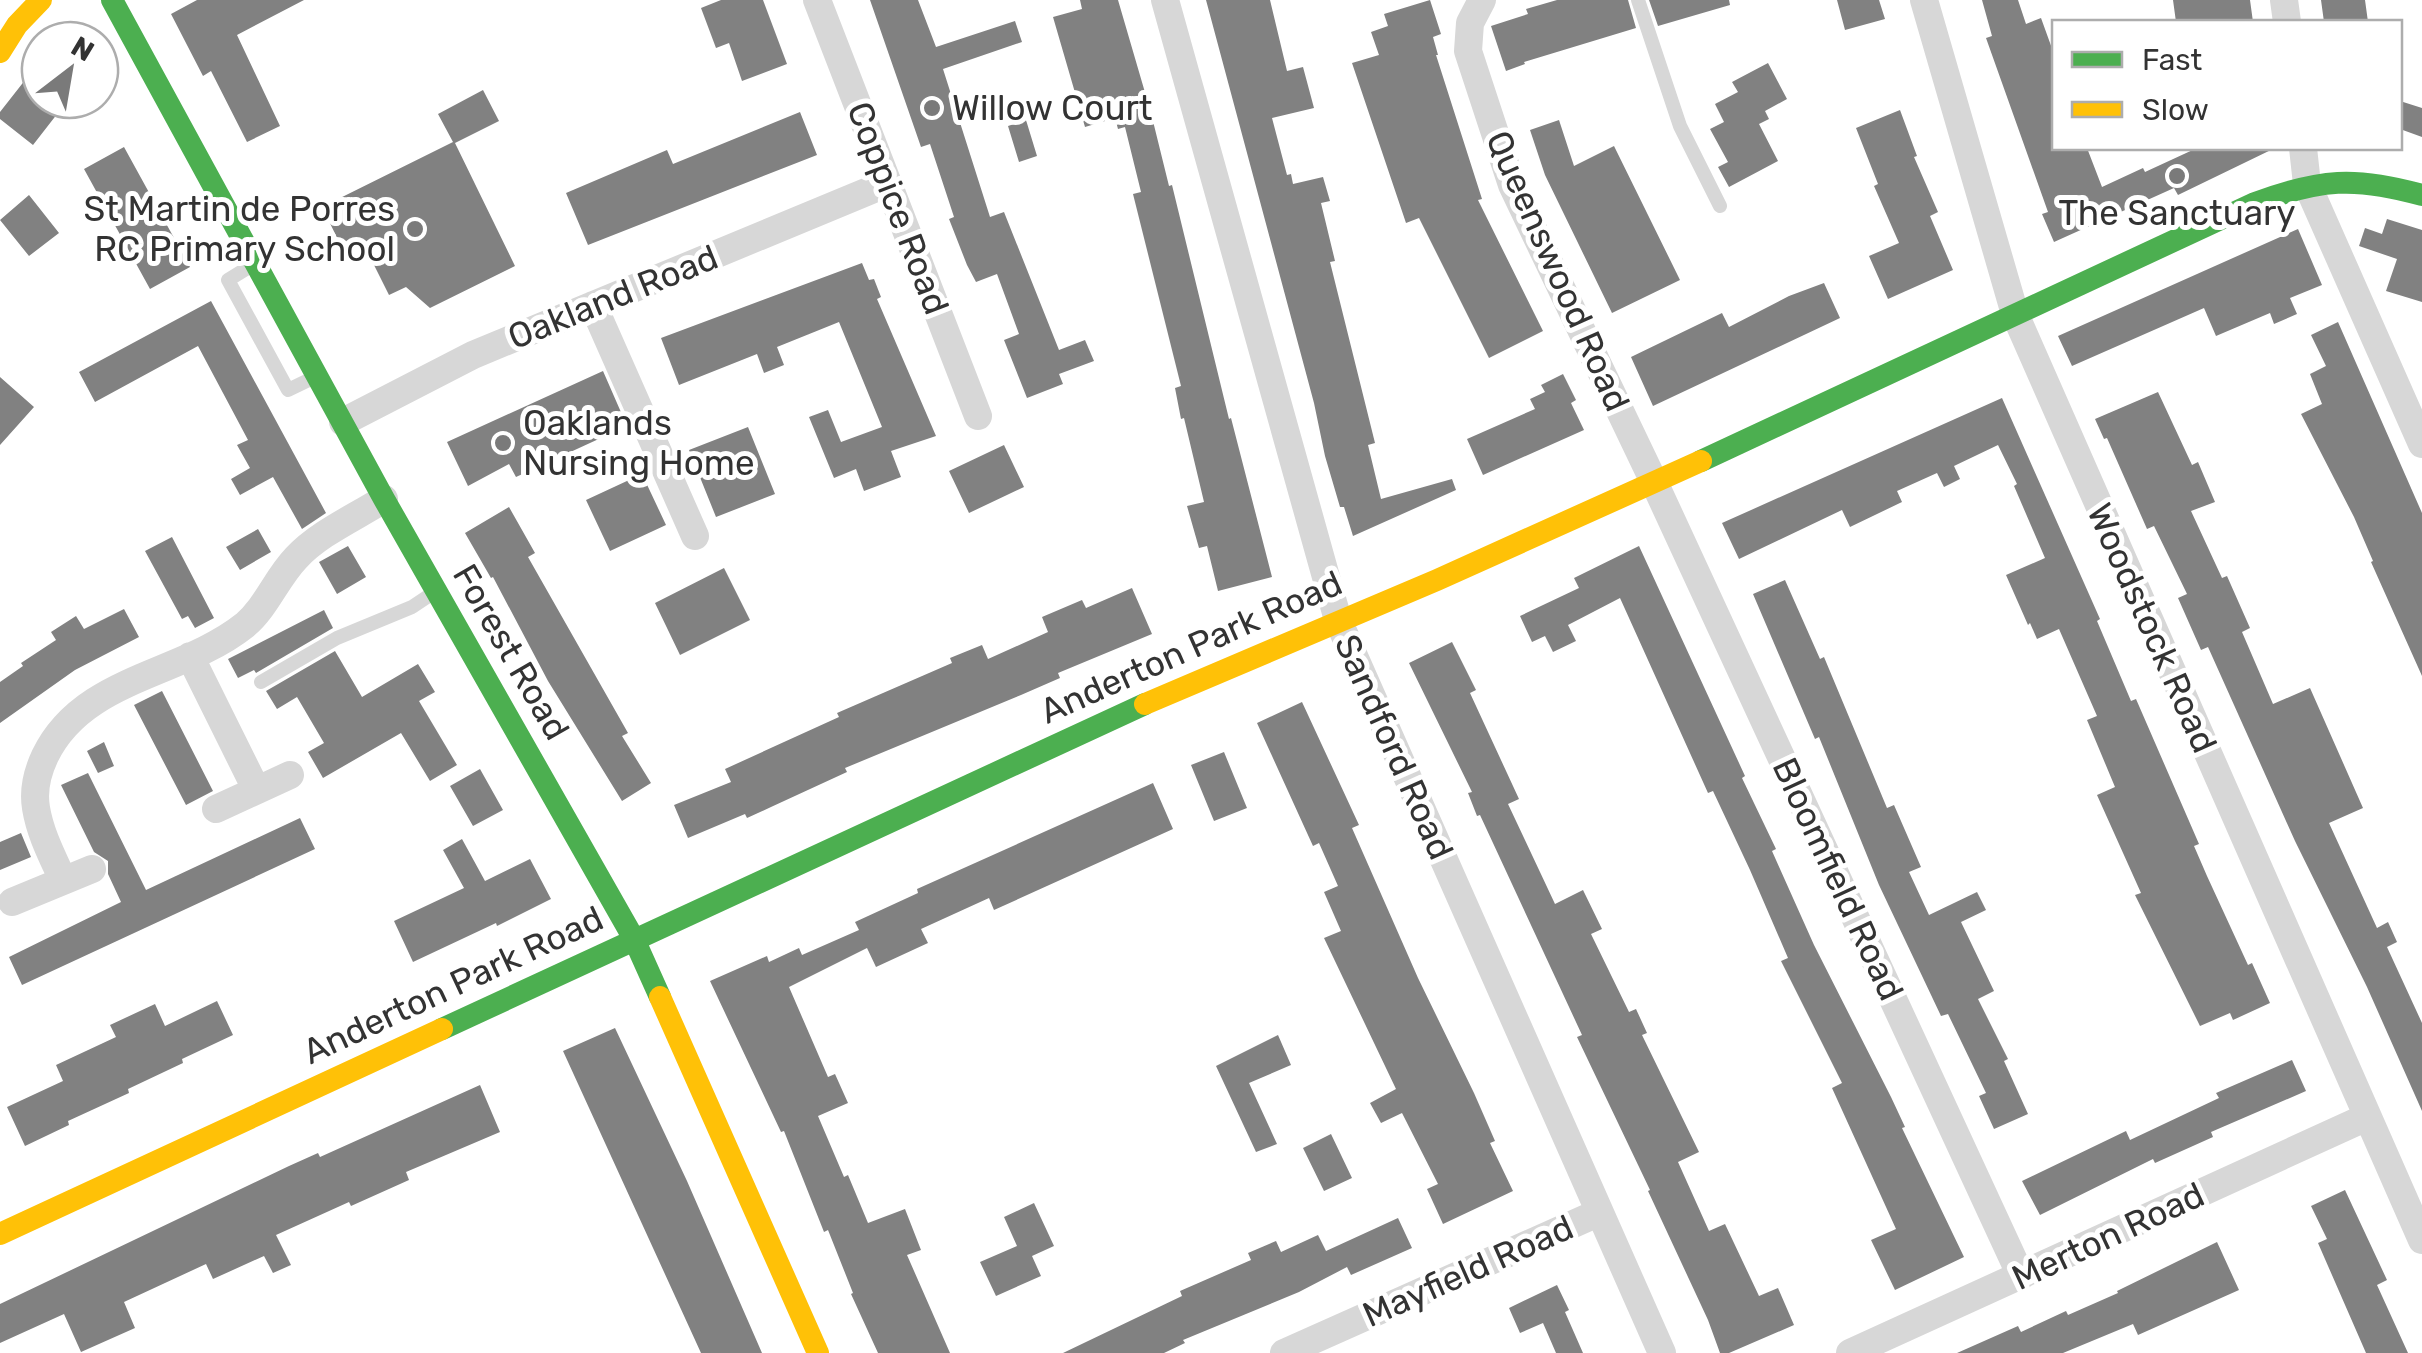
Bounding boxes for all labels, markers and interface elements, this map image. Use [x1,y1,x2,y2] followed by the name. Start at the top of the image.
[20,20,120,120] north arrow
[2052,20,2402,150] legend
[65,30,100,68] text: N
[2142,42,2202,78] text: Fast
[952,87,1152,129] place label: Willow Court
[2142,92,2209,128] text: Slow
[838,96,958,320] street label: Coppice Road
[921,97,943,119] marker: Willow Court
[1477,124,1639,418] street label: Queenswood Road
[2166,165,2188,187] marker: The Sanctuary
[84,188,395,270] place label: St Martin de Porres RC Primary School
[2058,192,2296,234] place label: The Sanctuary
[404,218,426,240] marker: St Martin de Porres RC Primary School
[502,236,724,358] street label: Oakland Road
[523,402,755,484] place label: Oaklands Nursing Home
[492,432,514,454] marker: Oaklands Nursing Home
[2078,497,2226,759] street label: Woodstock Road
[444,557,578,747] street label: Forest Road
[1034,562,1348,732] street label: Anderton Park Road
[1326,628,1462,866] street label: Sandford Road
[1763,751,1913,1007] street label: Bloomfield Road
[296,897,610,1073] street label: Anderton Park Road
[2005,1173,2211,1299] street label: Merton Road
[1356,1206,1580,1336] street label: Mayfield Road

